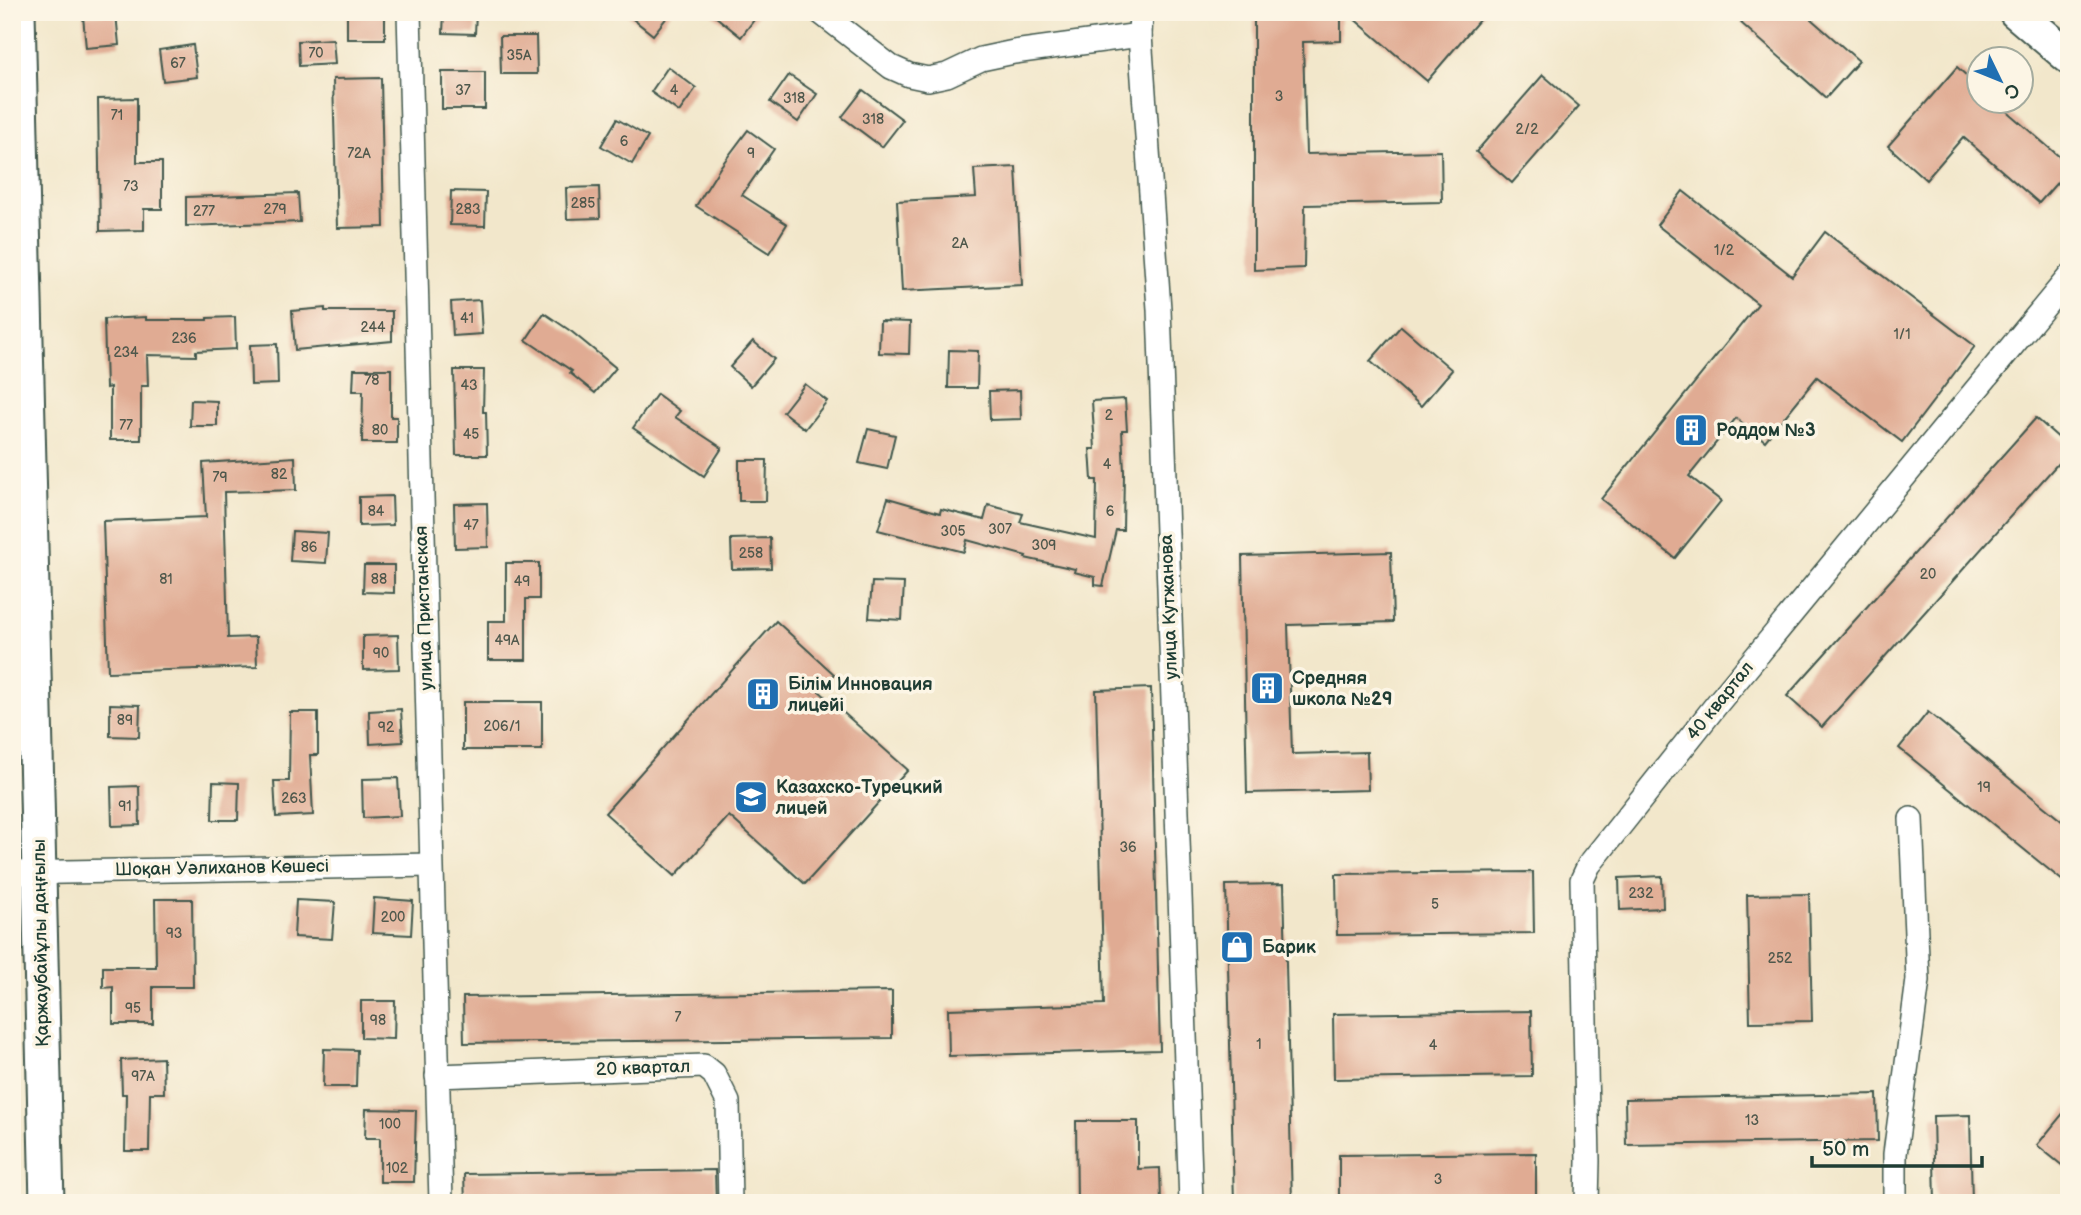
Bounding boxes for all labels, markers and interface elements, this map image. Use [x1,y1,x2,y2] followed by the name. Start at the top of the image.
[308,45,324,62] house number: 70
[1966,46,2036,116] north arrow
[506,47,532,64] house number: 35A
[170,55,186,72] house number: 67
[1998,78,2024,103] text: С
[455,82,471,99] house number: 37
[670,82,679,99] house number: 4
[1275,88,1283,105] house number: 3
[783,90,805,107] house number: 318
[111,107,123,124] house number: 71
[862,111,884,128] house number: 318
[1516,121,1539,138] house number: 2/2
[620,133,629,150] house number: 6
[347,145,371,162] house number: 72A
[747,145,755,162] house number: 9
[123,178,139,195] house number: 73
[571,195,595,212] house number: 285
[263,201,287,218] house number: 279
[455,201,481,218] house number: 283
[193,203,215,220] house number: 277
[952,235,969,252] house number: 2A
[1714,242,1735,259] house number: 1/2
[460,310,474,327] house number: 41
[360,319,386,336] house number: 244
[1893,326,1911,343] house number: 1/1
[171,330,197,347] house number: 236
[113,344,139,361] house number: 234
[364,372,380,389] house number: 78
[460,377,478,394] house number: 43
[1105,407,1114,424] house number: 2
[1672,411,1710,449] building icon: Роддом №3
[119,417,133,434] house number: 77
[1716,420,1815,441] place label: Роддом №3
[372,422,388,439] house number: 80
[463,426,479,443] house number: 45
[1103,456,1112,473] house number: 4
[271,466,288,483] house number: 82
[213,469,227,486] house number: 79
[368,503,385,520] house number: 84
[1106,503,1115,520] house number: 6
[463,517,479,534] house number: 47
[988,521,1012,538] house number: 307
[941,523,965,540] house number: 305
[411,525,437,691] street label: улица Пристанская
[1156,534,1182,680] street label: улица Кутжанова
[1032,537,1056,554] house number: 309
[301,539,318,556] house number: 86
[739,545,763,562] house number: 258
[1920,566,1936,583] house number: 20
[159,571,173,588] house number: 81
[371,571,387,588] house number: 88
[514,573,530,590] house number: 49
[494,632,520,649] house number: 49А
[373,645,389,662] house number: 90
[1682,658,1758,744] street label: 40 квартал
[1292,668,1392,710] place label: Средняя школа №29
[1248,669,1286,707] building icon: Средняя школа №29
[787,674,933,716] place label: Білім Инновация лицейі
[744,675,782,713] building icon: Білім Инновация лицейі
[117,712,133,729] house number: 89
[484,718,520,735] house number: 206/1
[378,719,395,736] house number: 92
[775,777,943,819] place label: Казахско-Турецкий лицей
[732,778,770,816] school or university icon: Казахско-Турецкий лицей
[1977,779,1991,796] house number: 19
[281,790,307,807] house number: 263
[118,798,132,815] house number: 91
[29,839,53,1047] street label: Қаржаубайұлы даңғылы
[1119,839,1137,856] house number: 36
[115,856,329,880] street label: Шоқан Уәлиханов Көшесі
[1629,885,1654,902] house number: 232
[1431,896,1439,913] house number: 5
[381,909,405,926] house number: 200
[166,925,182,942] house number: 93
[1218,928,1256,966] shop icon: Барик
[1262,937,1316,958] place label: Барик
[1768,950,1793,967] house number: 252
[125,1000,141,1017] house number: 95
[675,1009,682,1026] house number: 7
[370,1012,386,1029] house number: 98
[1256,1036,1262,1053] house number: 1
[1429,1037,1438,1054] house number: 4
[595,1056,691,1080] street label: 20 квартал
[131,1068,155,1085] house number: 97А
[1745,1112,1759,1129] house number: 13
[379,1116,401,1133] house number: 100
[1812,1124,1981,1168] scale bar
[1822,1137,1869,1162] text: 50 m
[386,1160,409,1177] house number: 102
[1434,1171,1442,1188] house number: 3

